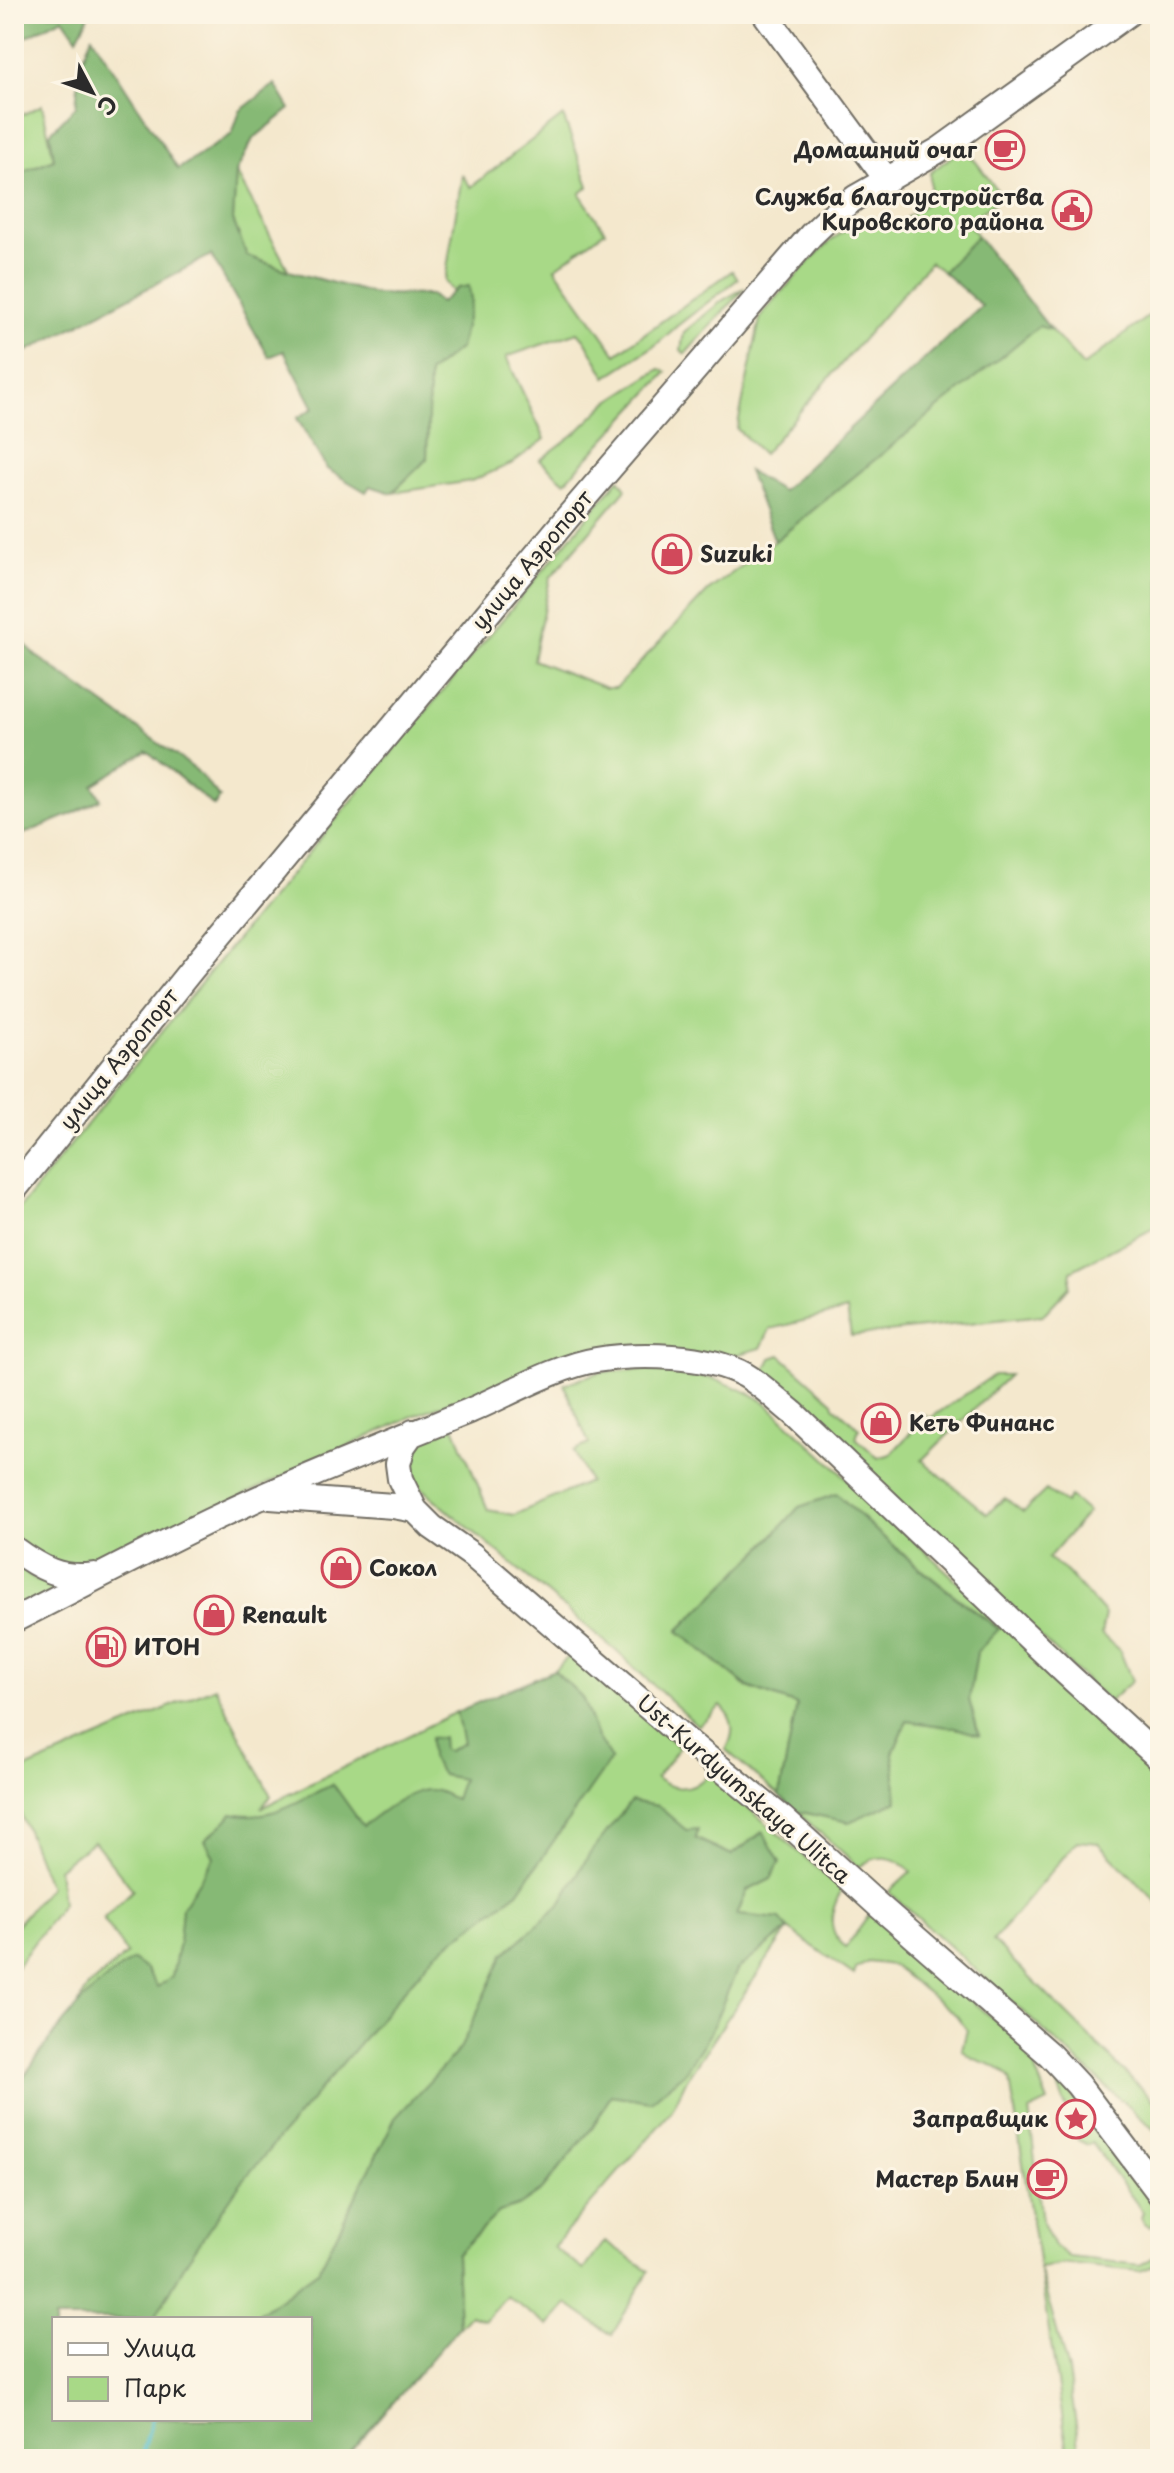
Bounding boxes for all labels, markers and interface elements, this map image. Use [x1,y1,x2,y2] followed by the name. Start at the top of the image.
[52,52,132,132] north arrow
[90,89,126,123] text: С
[984,129,1026,171] cafe icon: Домашний очаг
[793,132,978,165] place label: Домашний очаг
[755,179,1045,237] place label: Служба благоустройства Кировского района
[1051,189,1093,231] public building icon: Служба благоустройства Кировского района
[462,482,600,636] street label: улица Аэропорт
[651,533,693,575] shop icon: Suzuki
[700,536,773,569] place label: Suzuki
[50,980,186,1136] street label: улица Аэропорт
[860,1402,902,1444] shop icon: Кеть Финанс
[909,1405,1055,1438] place label: Кеть Финанс
[320,1547,362,1589] shop icon: Сокол
[369,1550,437,1583] place label: Сокол
[193,1594,235,1636] shop icon: Renault
[242,1597,328,1630] place label: Renault
[85,1626,127,1668] fuel station icon: ИТОН
[134,1629,200,1662] place label: ИТОН
[631,1685,860,1891] street label: Ust-Kurdyumskaya Ulitca
[1055,2098,1097,2140] place icon: Заправщик
[912,2101,1049,2134] place label: Заправщик
[1026,2158,1068,2200] cafe icon: Мастер Блин
[875,2161,1019,2194] place label: Мастер Блин
[52,2317,312,2421] legend
[124,2329,196,2365] text: Улица
[124,2369,187,2405] text: Парк

